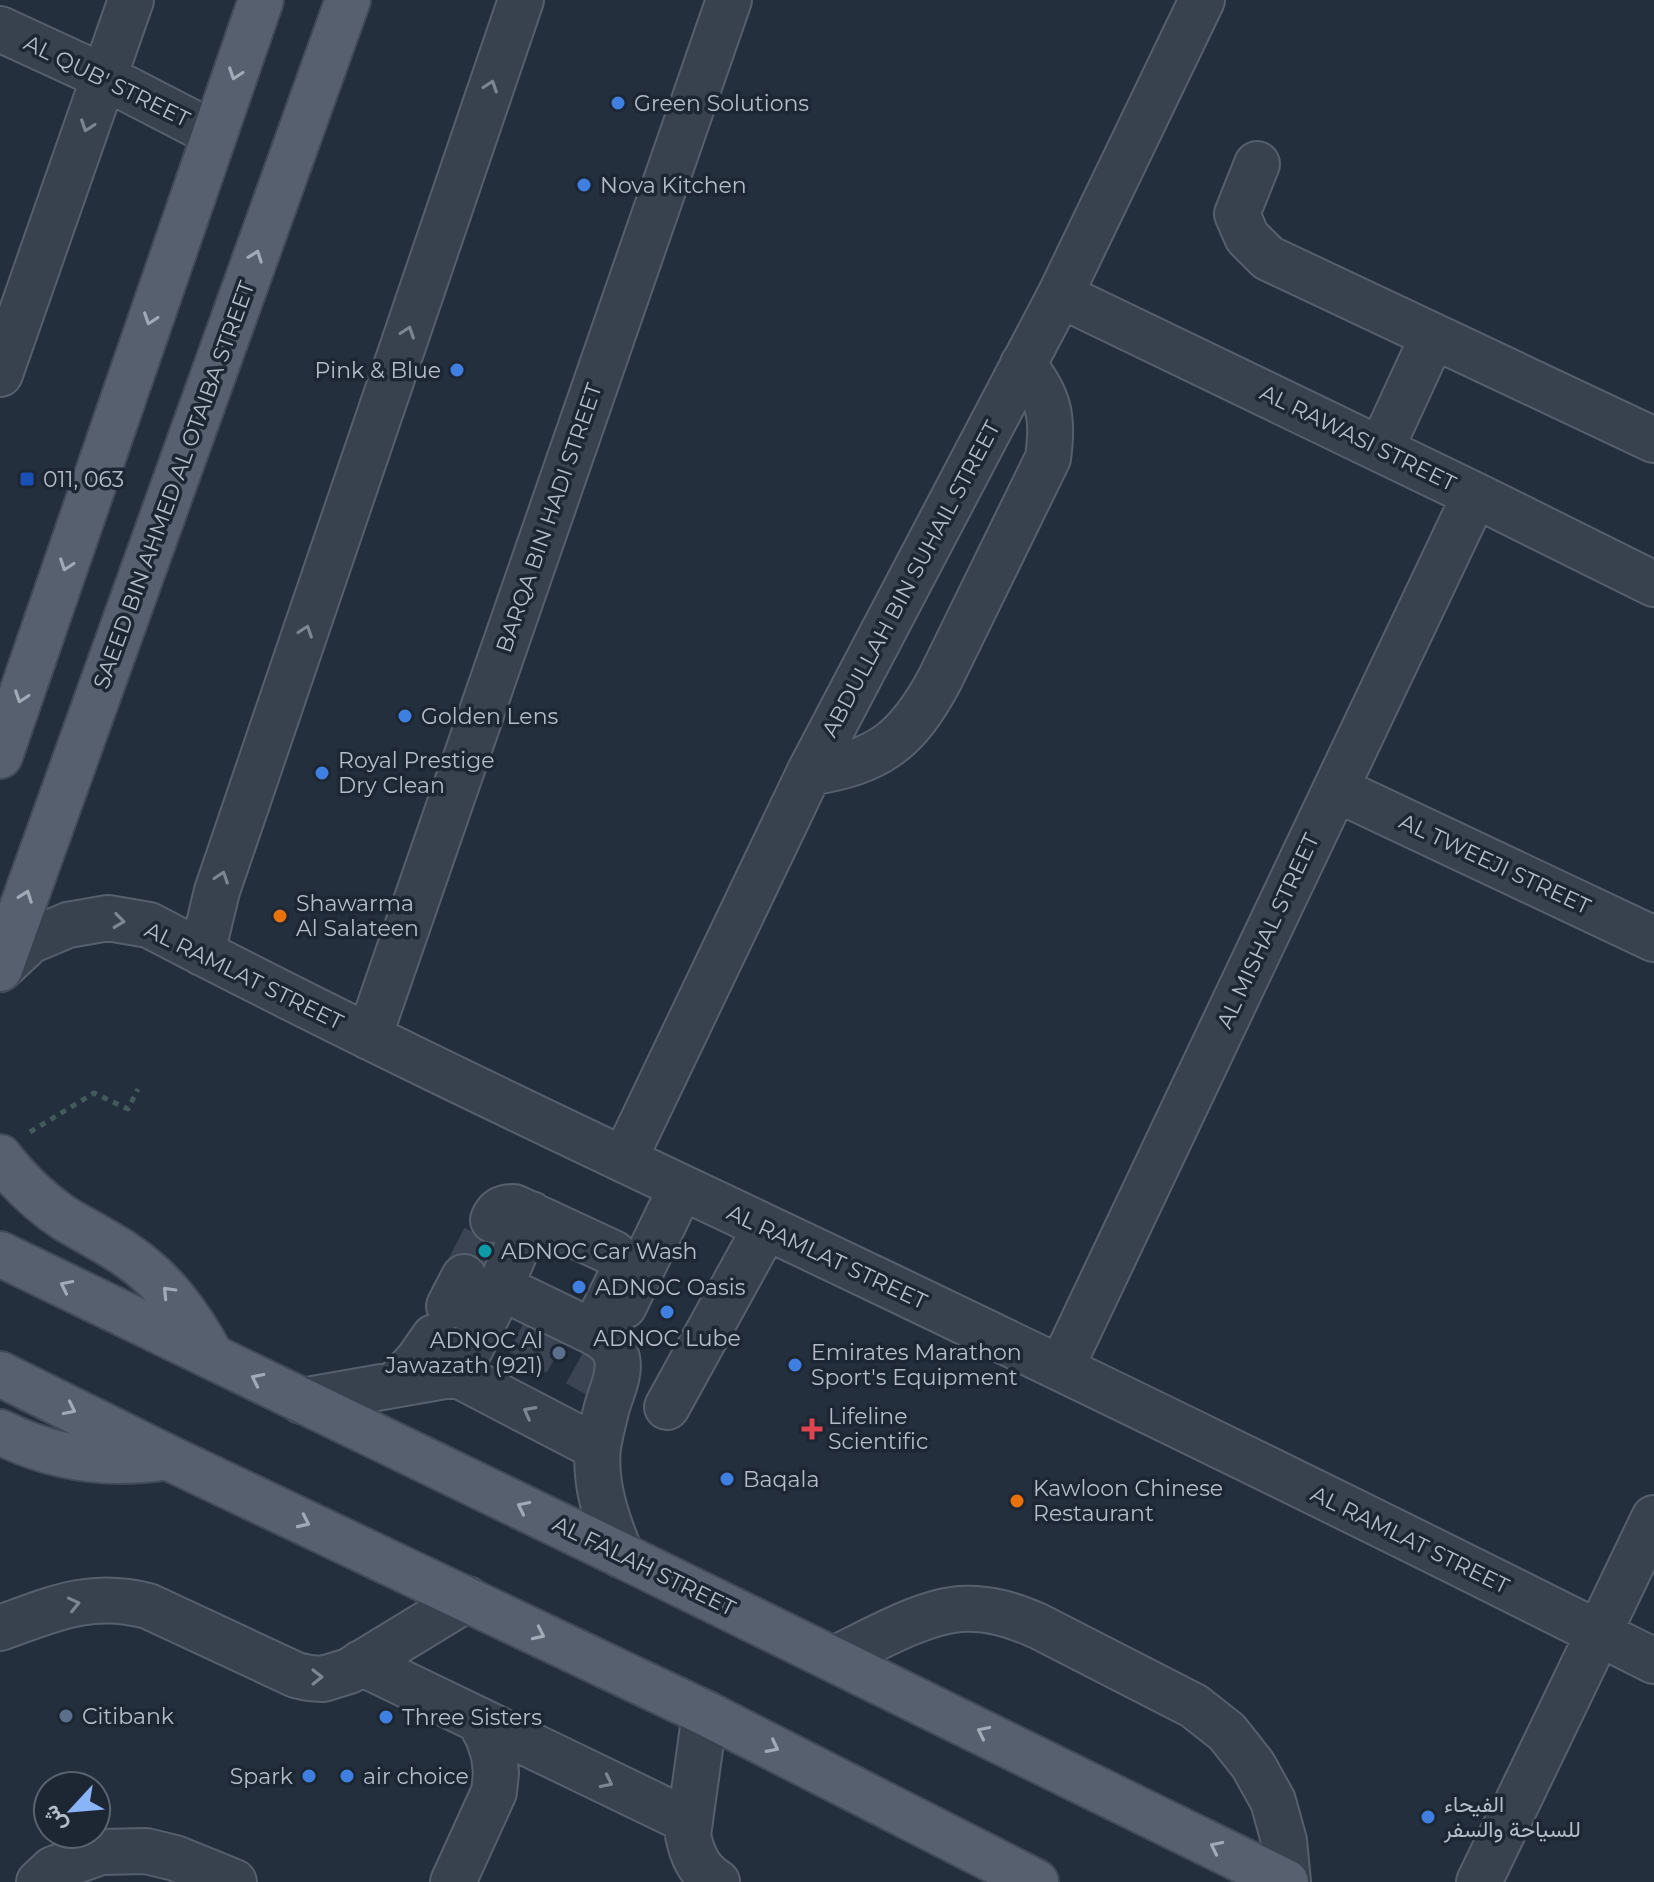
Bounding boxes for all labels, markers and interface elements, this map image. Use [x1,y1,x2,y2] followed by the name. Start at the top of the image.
[20,29,195,133] street label: AL QUB' STREET
[228,66,245,80] one-way arrow
[482,80,498,94] one-way arrow
[634,90,809,117] place label: Green Solutions
[609,94,627,112] marker: Green Solutions
[80,119,96,133] one-way arrow
[600,172,747,199] place label: Nova Kitchen
[575,176,593,194] marker: Nova Kitchen
[247,250,263,264] one-way arrow
[87,277,261,693] street label: SAEED BIN AHMED AL OTAIBA STREET
[144,312,160,326] one-way arrow
[398,326,414,340] one-way arrow
[314,357,441,384] place label: Pink & Blue
[448,361,466,379] marker: Pink & Blue
[490,379,608,656] street label: BARQA BIN HADI STREET
[1256,379,1461,497] street label: AL RAWASI STREET
[816,416,1006,742] street label: ABDULLAH BIN SUHAIL STREET
[43,466,124,493] place label: 011, 063
[18,470,36,488] marker: 011, 063
[59,558,76,572] one-way arrow
[296,625,312,639] one-way arrow
[14,689,30,703] one-way arrow
[421,703,559,730] place label: Golden Lens
[396,707,414,725] marker: Golden Lens
[338,747,495,799] place label: Royal Prestige Dry Clean
[313,764,331,782] marker: Royal Prestige Dry Clean
[1395,808,1595,920] street label: AL TWEEJI STREET
[1211,829,1325,1033] street label: AL MISHAL STREET
[212,871,228,885] one-way arrow
[17,890,33,904] one-way arrow
[296,890,419,942] place label: Shawarma Al Salateen
[271,907,289,925] marker: Shawarma Al Salateen
[113,912,126,929] one-way arrow
[140,916,348,1036] street label: AL RAMLAT STREET
[723,1199,932,1315] street label: AL RAMLAT STREET
[501,1238,697,1265] place label: ADNOC Car Wash
[476,1242,494,1260] marker: ADNOC Car Wash
[595,1274,746,1301] place label: ADNOC Oasis
[570,1278,588,1296] marker: ADNOC Oasis
[59,1280,74,1296] one-way arrow
[163,1287,177,1301] one-way arrow
[658,1303,676,1321] marker: ADNOC Lube
[593,1325,741,1352] place label: ADNOC Lube
[384,1327,543,1379] place label: ADNOC Al Jawazath (921)
[811,1339,1022,1391] place label: Emirates Marathon Sport's Equipment
[550,1344,568,1362] marker: ADNOC Al Jawazath (921)
[786,1356,804,1374] marker: Emirates Marathon Sport's Equipment
[251,1373,265,1389] one-way arrow
[62,1399,76,1415] one-way arrow
[828,1403,928,1455] place label: Lifeline Scientific
[523,1406,537,1421] one-way arrow
[803,1420,821,1438] marker: Lifeline Scientific
[743,1466,819,1493] place label: Baqala
[718,1470,736,1488] marker: Baqala
[1033,1475,1223,1527] place label: Kawloon Chinese Restaurant
[1306,1480,1514,1600] street label: AL RAMLAT STREET
[1008,1492,1026,1510] marker: Kawloon Chinese Restaurant
[517,1501,531,1517] one-way arrow
[548,1510,740,1622] street label: AL FALAH STREET
[296,1512,310,1528] one-way arrow
[67,1596,80,1613] one-way arrow
[530,1624,545,1640] one-way arrow
[311,1668,324,1686] one-way arrow
[82,1703,175,1730] place label: Citibank
[402,1704,542,1731] place label: Three Sisters
[57,1707,75,1725] marker: Citibank
[377,1708,395,1726] marker: Three Sisters
[976,1727,991,1742] one-way arrow
[764,1738,779,1753] one-way arrow
[230,1763,294,1790] place label: Spark
[363,1763,469,1790] place label: air choice
[300,1767,318,1785] marker: Spark
[338,1767,356,1785] marker: air choice
[32,1770,112,1850] north arrow
[599,1772,614,1788] one-way arrow
[1443,1791,1581,1843] place label: الفيحاء للسياحة والسفر
[37,1801,72,1836] text: ش
[1419,1808,1437,1826] marker: الفيحاء للسياحة والسفر
[1210,1841,1224,1857] one-way arrow

